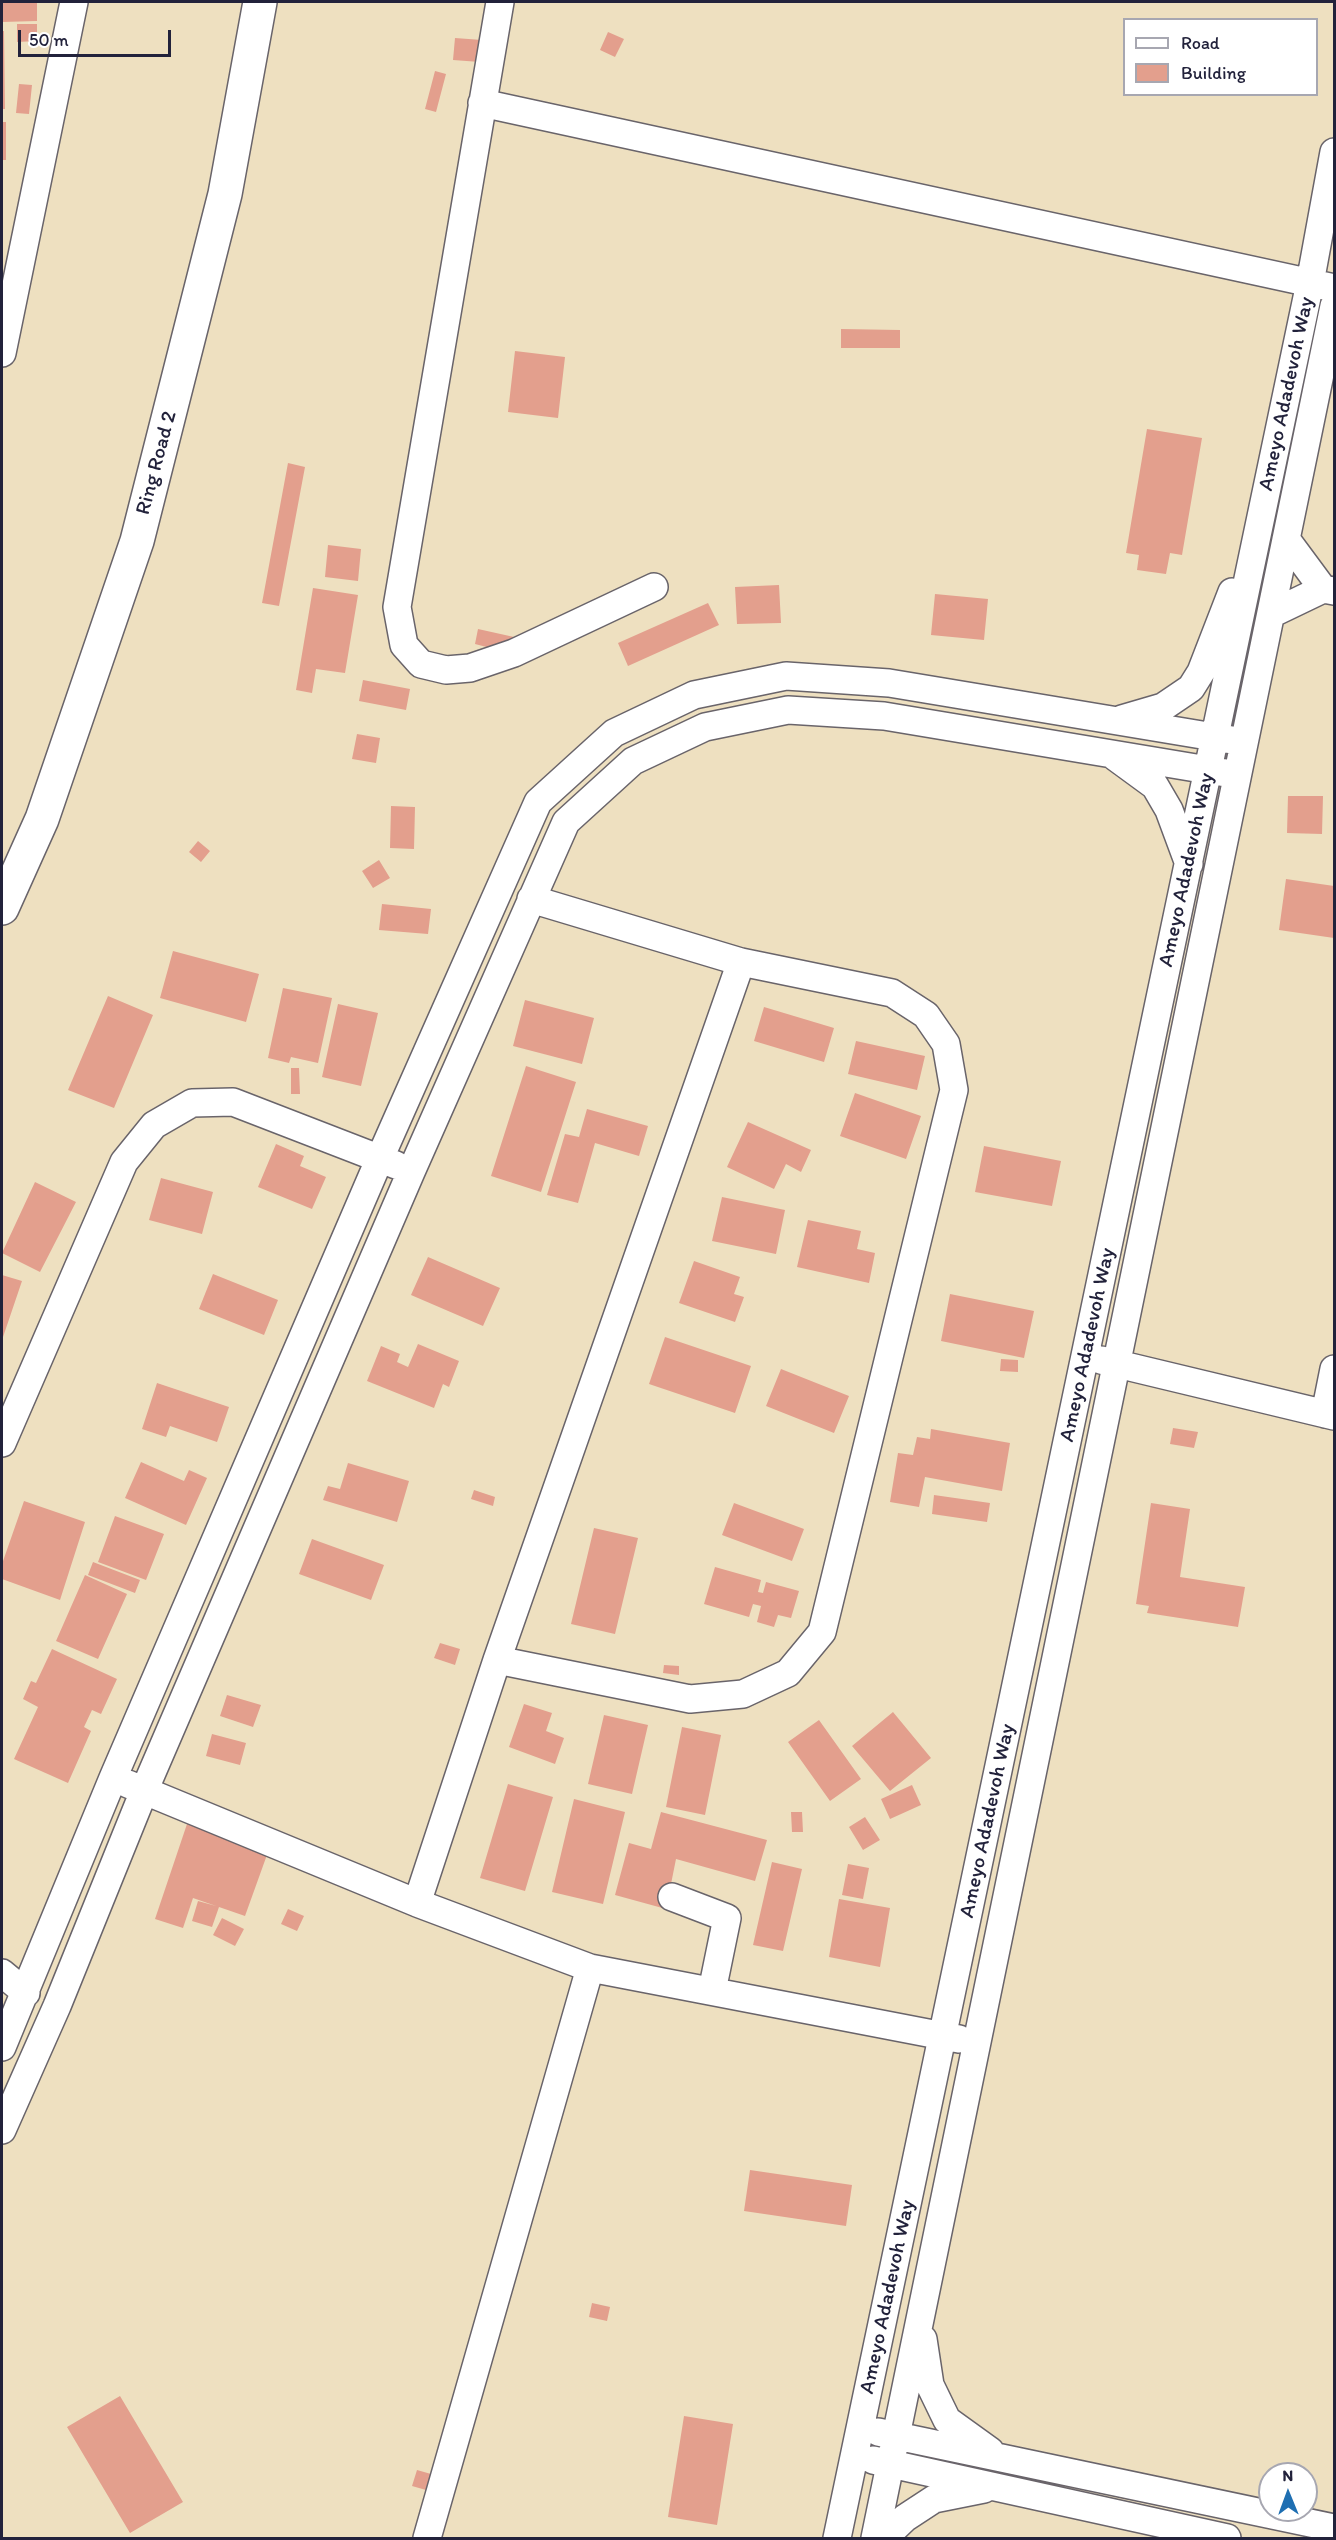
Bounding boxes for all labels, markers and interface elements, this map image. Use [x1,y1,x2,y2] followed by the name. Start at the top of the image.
[21,18,174,56] scale bar
[1123,18,1318,96] legend
[29,29,69,51] text: 50 m
[1181,32,1220,54] text: Road
[1181,62,1246,84] text: Building
[1254,295,1320,493] street label: Ameyo Adadevoh Way
[131,408,183,518] street label: Ring Road 2
[1154,771,1220,969] street label: Ameyo Adadevoh Way
[1055,1246,1121,1444] street label: Ameyo Adadevoh Way
[955,1722,1021,1920] street label: Ameyo Adadevoh Way
[855,2198,921,2396] street label: Ameyo Adadevoh Way
[1258,2462,1318,2522] north arrow
[1282,2466,1293,2485] text: N

